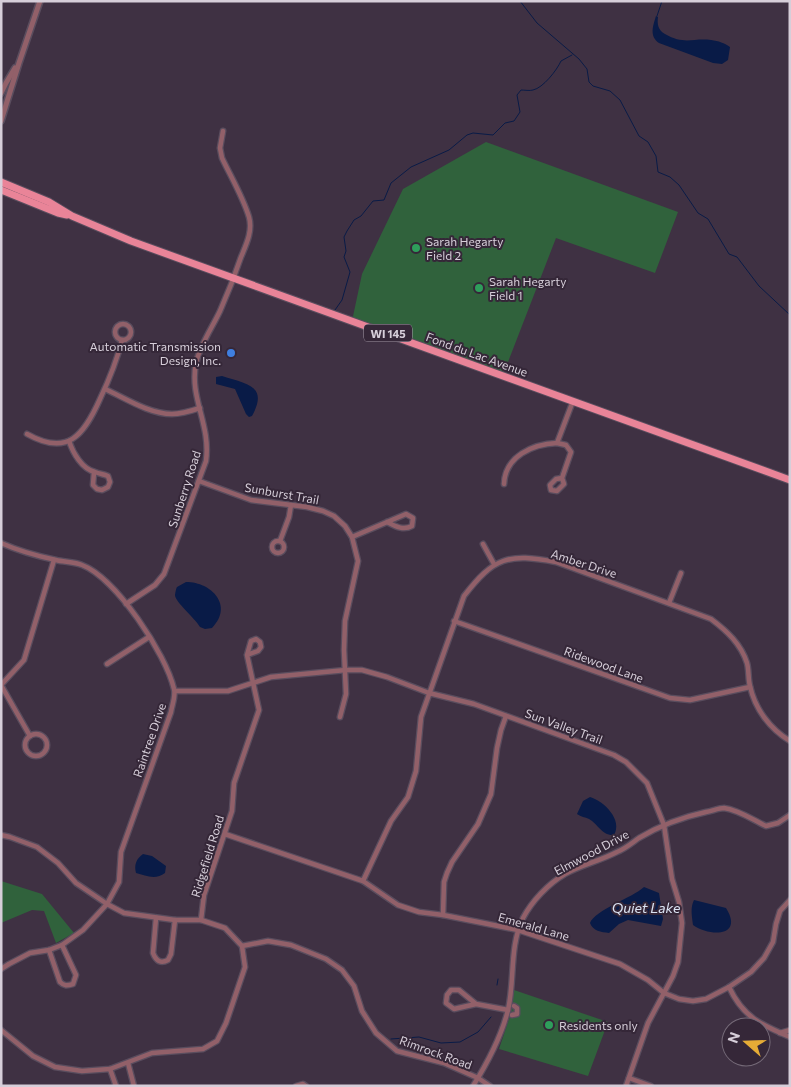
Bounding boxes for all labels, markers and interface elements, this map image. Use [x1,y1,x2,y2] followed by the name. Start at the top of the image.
[426,234,503,262] place label: Sarah Hegarty Field 2
[410,242,422,254] marker: Sarah Hegarty Field 2
[489,274,566,302] place label: Sarah Hegarty Field 1
[473,282,485,294] marker: Sarah Hegarty Field 1
[364,324,412,342] road number: WI 145
[424,329,530,379] street label: Fond du Lac Avenue
[90,339,221,367] place label: Automatic Transmission Design, Inc.
[225,347,237,359] marker: Automatic Transmission Design, Inc.
[165,449,203,529] street label: Sunberry Road
[244,480,320,506] street label: Sunburst Trail
[549,546,619,580] street label: Amber Drive
[562,643,646,685] street label: Ridewood Lane
[130,701,168,779] street label: Raintree Drive
[523,706,605,746] street label: Sun Valley Trail
[188,813,226,899] street label: Ridgefield Road
[551,826,631,878] street label: Elmwood Drive
[612,899,681,916] water label: Quiet Lake
[497,909,571,943] street label: Emerald Lane
[721,1017,771,1067] north arrow
[559,1018,638,1032] place label: Residents only
[543,1019,555,1031] marker: Residents only
[724,1030,743,1045] text: N
[398,1032,474,1072] street label: Rimrock Road

